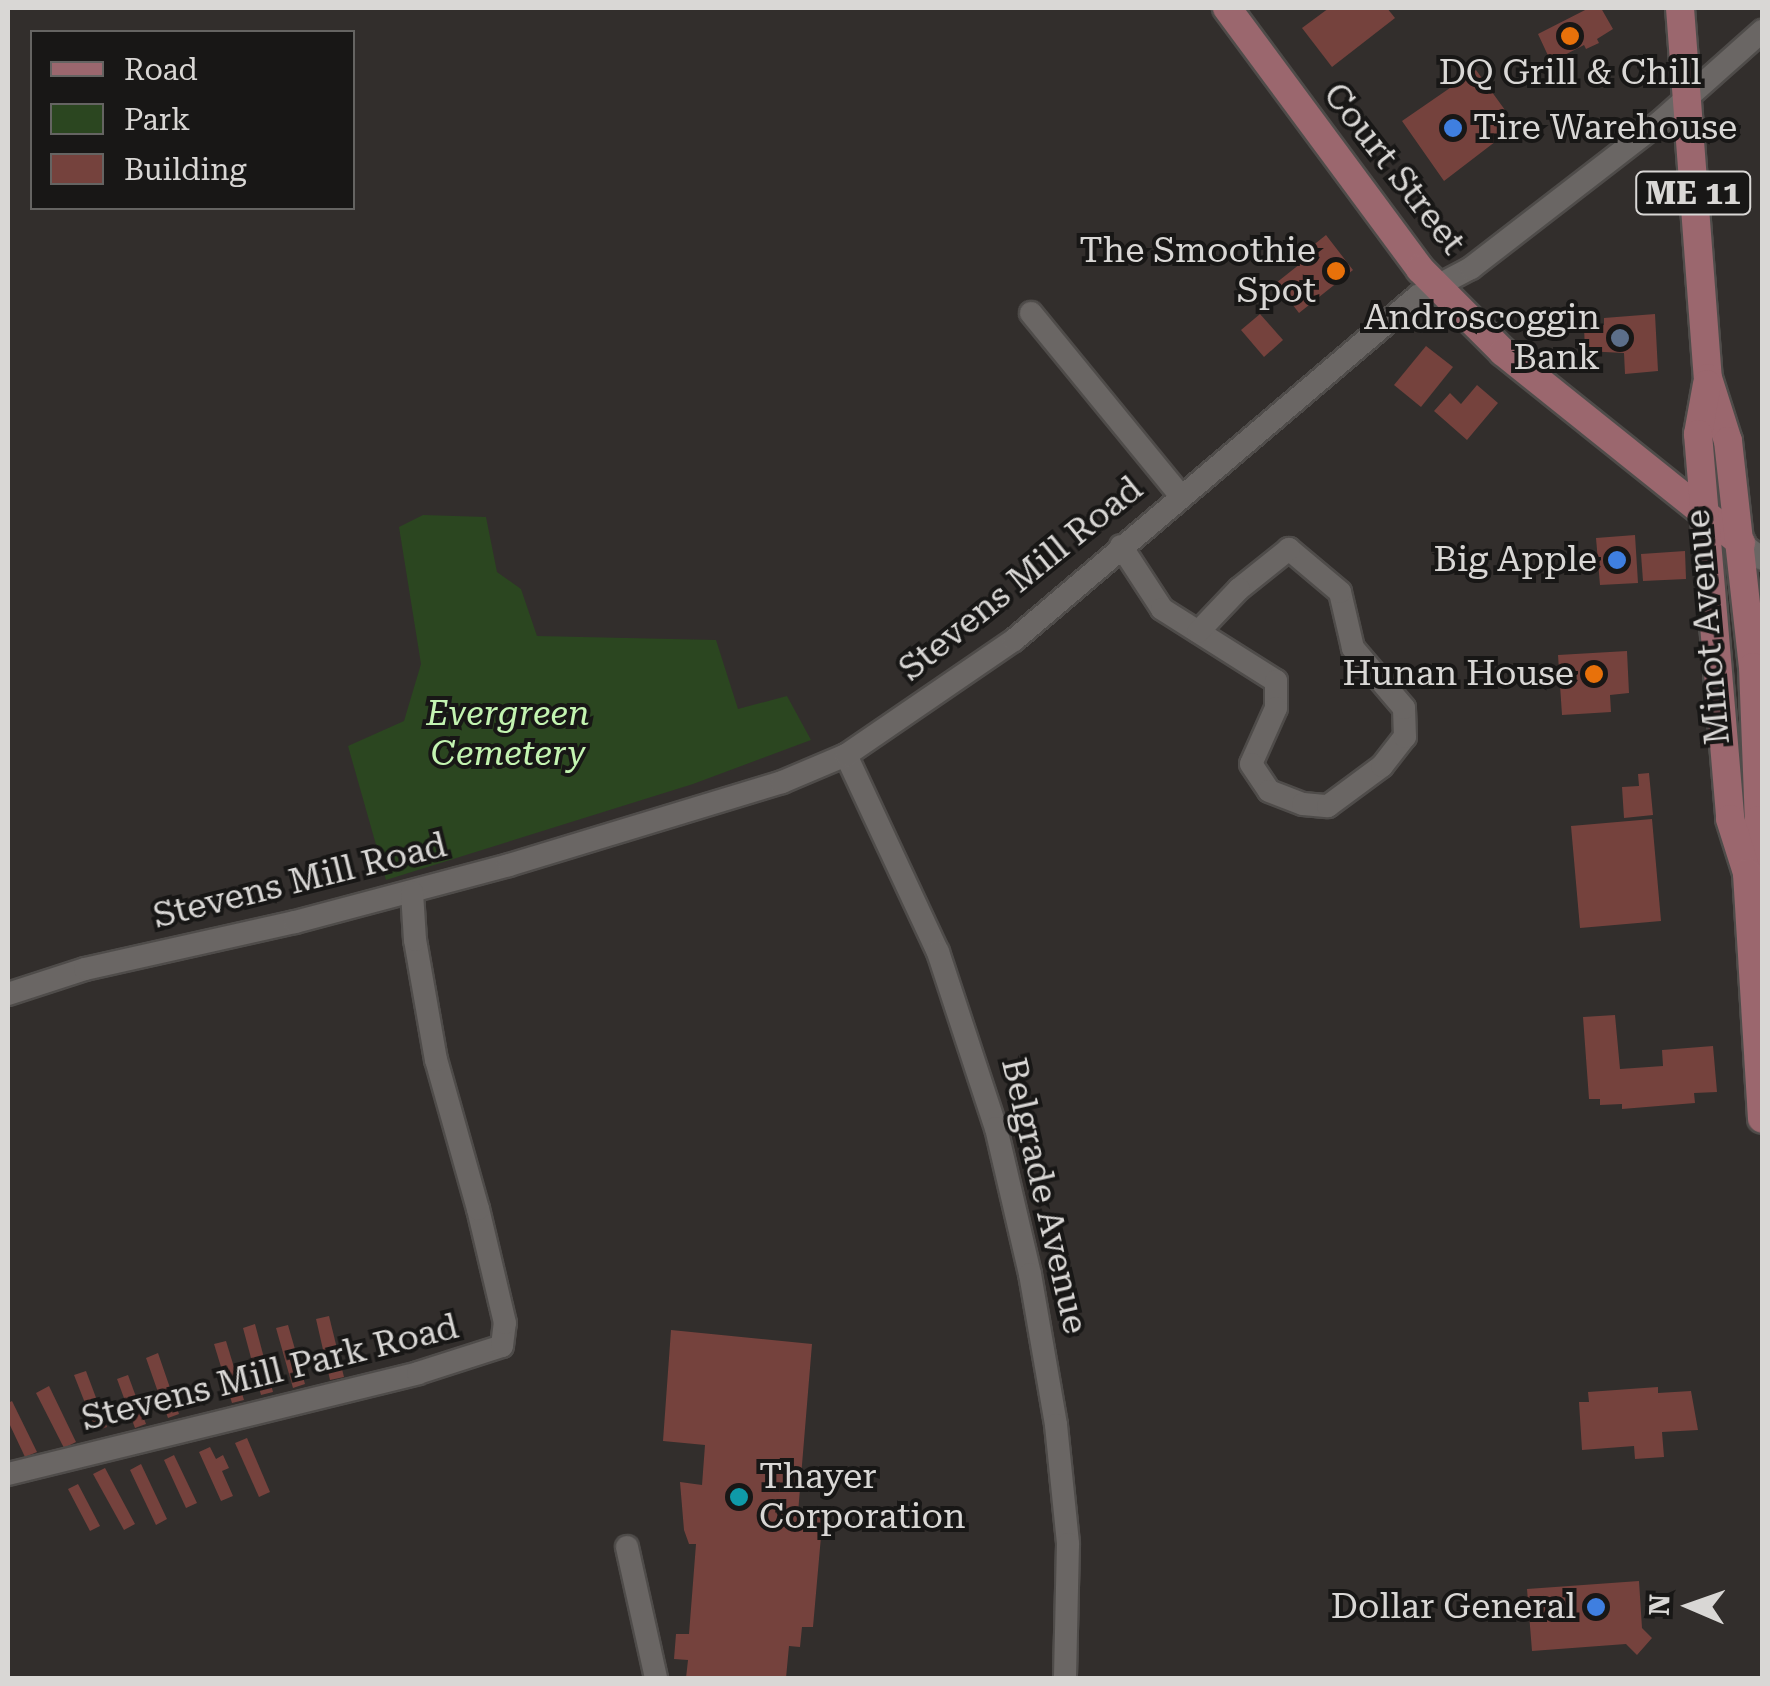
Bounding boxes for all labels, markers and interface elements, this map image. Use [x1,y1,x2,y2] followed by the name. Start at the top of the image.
[1559,25,1581,47] marker: DQ Grill & Chill
[30,30,355,210] legend
[124,52,198,87] text: Road
[1439,52,1701,94] place label: DQ Grill & Chill
[1314,75,1474,263] street label: Court Street
[124,102,190,137] text: Park
[1473,107,1737,149] place label: Tire Warehouse
[1442,117,1464,139] marker: Tire Warehouse
[124,152,247,187] text: Building
[1633,166,1753,220] road number: ME 11
[1079,230,1316,312] place label: The Smoothie Spot
[1325,260,1347,282] marker: The Smoothie Spot
[1364,297,1600,379] place label: Androscoggin Bank
[1609,327,1631,349] marker: Androscoggin Bank
[891,468,1151,690] street label: Stevens Mill Road
[1677,508,1739,746] street label: Minot Avenue
[1434,539,1597,581] place label: Big Apple
[1606,549,1628,571] marker: Big Apple
[1342,653,1574,695] place label: Hunan House
[1583,663,1605,685] marker: Hunan House
[426,693,590,775] park label: Evergreen Cemetery
[149,824,451,938] street label: Stevens Mill Road
[992,1054,1096,1338] street label: Belgrade Avenue
[77,1306,463,1440] street label: Stevens Mill Park Road
[759,1456,965,1538] place label: Thayer Corporation
[728,1486,750,1508] marker: Thayer Corporation
[1640,1556,1740,1656] north arrow
[1331,1586,1576,1628] place label: Dollar General
[1643,1594,1676,1616] text: N
[1585,1596,1607,1618] marker: Dollar General

